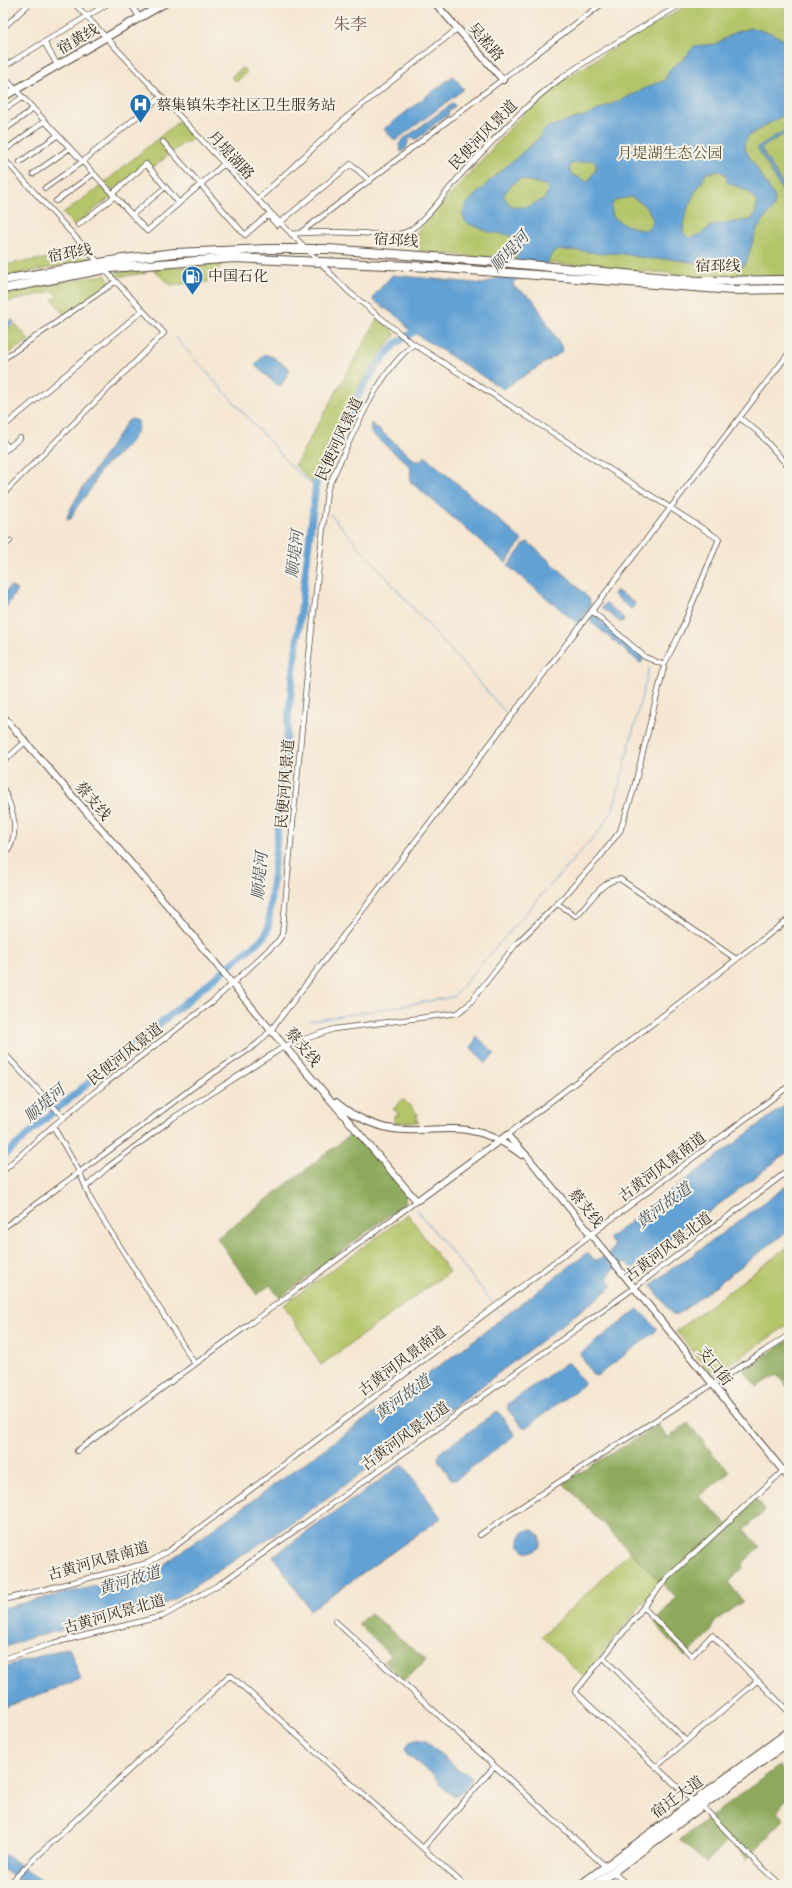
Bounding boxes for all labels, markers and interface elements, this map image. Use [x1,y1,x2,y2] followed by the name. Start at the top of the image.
[333,13,367,35] district label: 朱李
[464,18,508,65] street label: 吴淞路
[54,19,102,58] street label: 宿黄线
[128,92,154,125] hospital icon: 蔡集镇朱李社区卫生服务站
[156,95,336,114] place label: 蔡集镇朱李社区卫生服务站
[445,96,521,174] street label: 民便河风景道
[204,126,259,183] street label: 月堤湖路
[617,143,723,162] park label: 月堤湖生态公园
[485,224,535,276] water label: 顺堤河
[373,228,419,251] street label: 宿邳线
[46,239,94,266] street label: 宿邳线
[695,256,741,275] street label: 宿邳线
[180,263,206,296] fuel station icon: 中国石化
[208,266,268,285] place label: 中国石化
[311,394,366,484] street label: 民便河风景道
[281,526,308,579] water label: 顺堤河
[271,738,298,830] street label: 民便河风景道
[71,777,115,824] street label: 蔡支线
[247,848,272,901] water label: 顺堤河
[83,1018,166,1089] street label: 民便河风景道
[282,1023,325,1070] street label: 蔡支线
[19,1078,72,1127] water label: 顺堤河
[614,1127,709,1206] street label: 古黄河风景南道
[631,1177,697,1233] water label: 黄河故道
[565,1184,608,1231] street label: 蔡支线
[620,1207,715,1286] street label: 古黄河风景北道
[354,1321,449,1400] street label: 古黄河风景南道
[694,1342,737,1389] street label: 支口街
[370,1369,436,1425] water label: 黄河故道
[357,1397,453,1474] street label: 古黄河风景北道
[45,1537,151,1584] street label: 古黄河风景南道
[95,1560,165,1600] water label: 黄河故道
[61,1590,167,1637] street label: 古黄河风景北道
[647,1771,707,1822] street label: 宿迁大道

